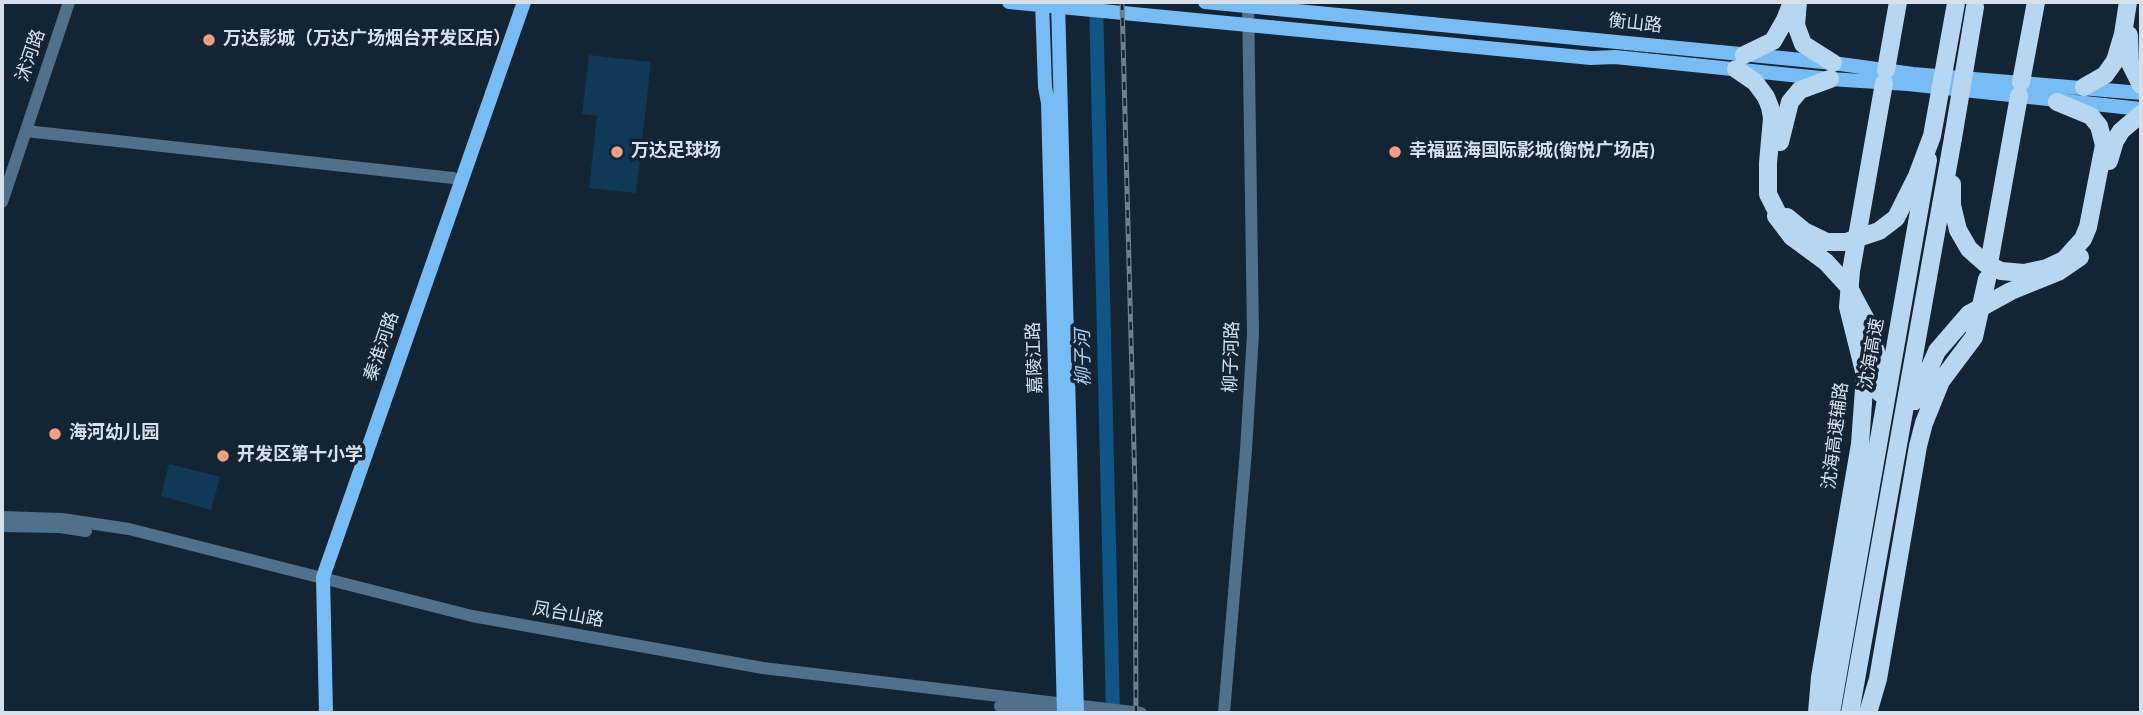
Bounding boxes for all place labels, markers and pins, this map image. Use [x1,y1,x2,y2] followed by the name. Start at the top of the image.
[223,29,511,51] place label: 万达影城（万达广场烟台开发区店）
[201,32,217,48] marker: 万达影城（万达广场烟台开发区店）
[631,141,721,163] place label: 万达足球场
[1409,141,1655,163] place label: 幸福蓝海国际影城(衡悦广场店)
[609,144,625,160] marker: 万达足球场
[1387,144,1403,160] marker: 幸福蓝海国际影城(衡悦广场店)
[69,423,159,445] place label: 海河幼儿园
[47,426,63,442] marker: 海河幼儿园
[237,445,363,467] place label: 开发区第十小学
[215,448,231,464] marker: 开发区第十小学

